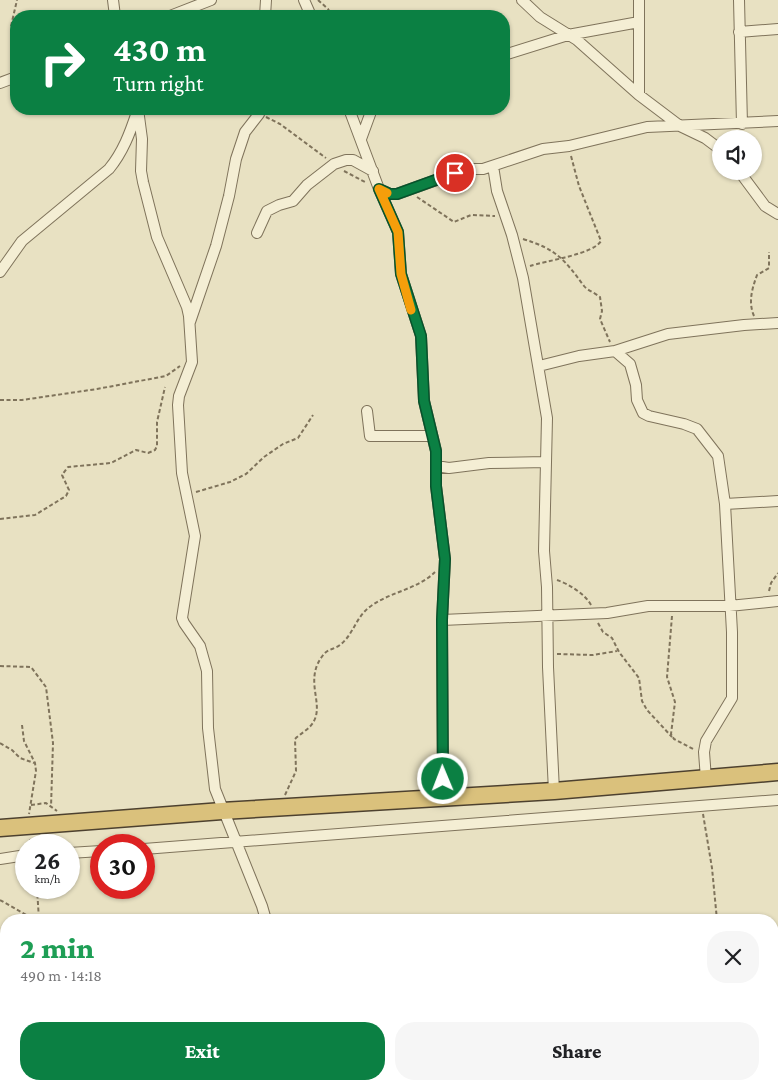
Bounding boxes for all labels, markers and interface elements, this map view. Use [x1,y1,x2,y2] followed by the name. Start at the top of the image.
[30,30,95,95] icon: right
[113,30,206,69] text: 430 m
[113,71,204,96] text: Turn right
[712,130,762,180] map controls
[712,130,762,180] button: sound
[434,152,476,194] pin
[441,159,469,187] icon: arrive
[416,752,468,804] position arrow
[90,834,155,899] speed limit sign: 30
[34,847,61,874] text: 26
[35,872,60,886] text: km/h
[20,931,94,964] text: 2 min
[707,931,759,983] button: close
[20,967,102,984] text: 490 m · 14:18
[20,1022,385,1080] button: Exit
[395,1022,759,1080] button: Share

